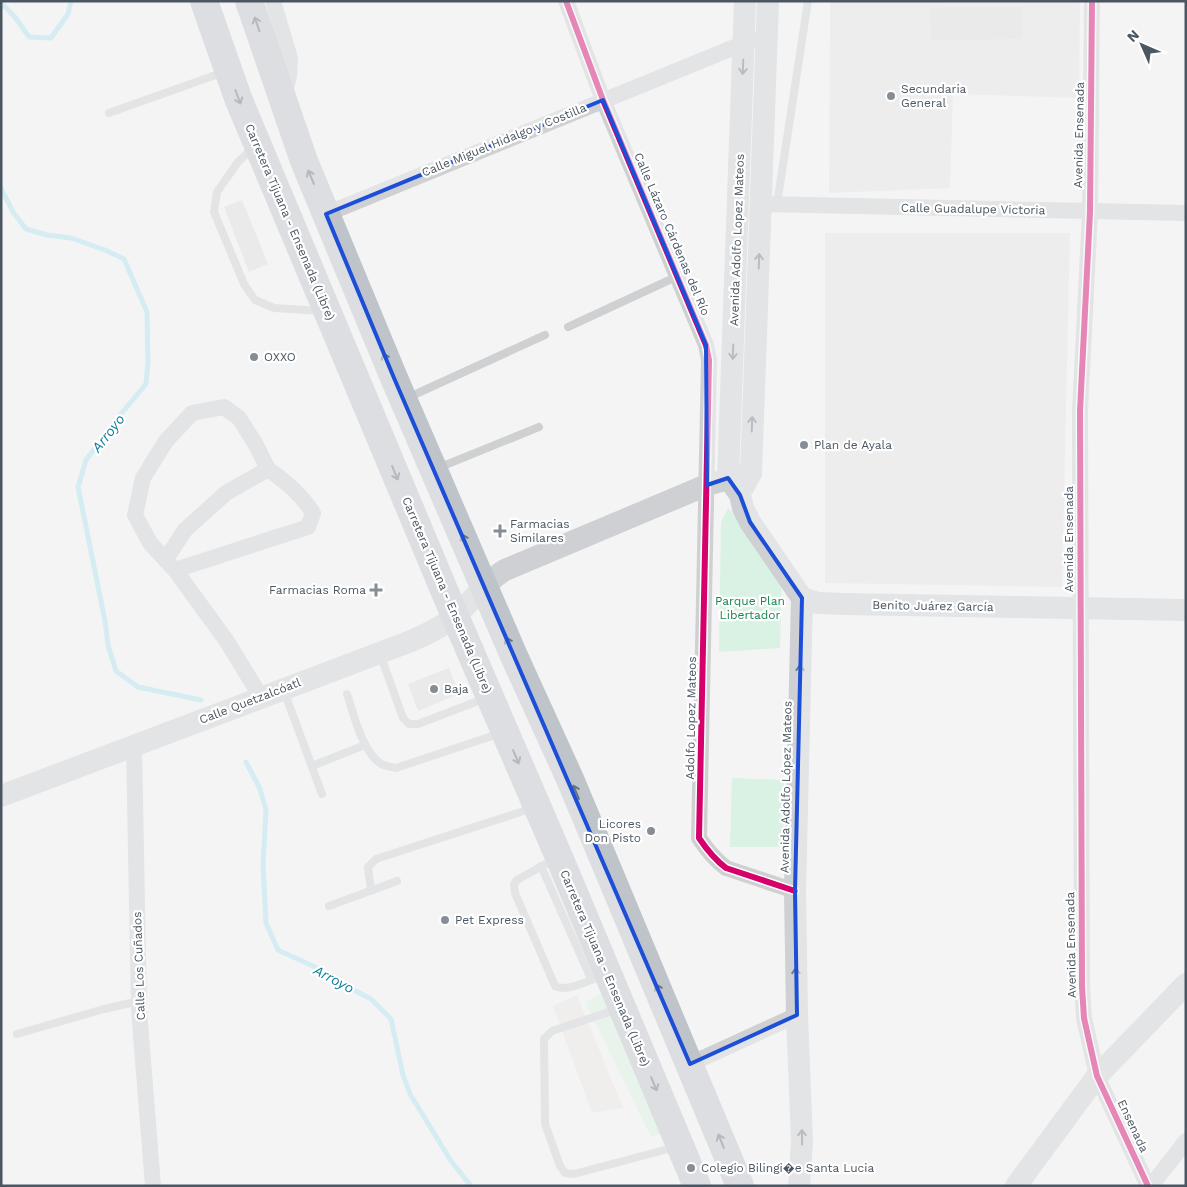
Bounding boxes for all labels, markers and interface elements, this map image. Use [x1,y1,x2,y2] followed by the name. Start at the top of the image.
[251,16,261,32] one-way arrow
[1117,20,1167,70] north arrow
[1123,26,1142,45] text: N
[738,59,748,75] one-way arrow
[901,82,967,110] place label: Secundaria General
[1071,82,1087,188] street label: Avenida Ensenada
[234,89,243,104] one-way arrow
[885,90,897,102] marker: Secundaria General
[420,100,589,180] street label: Calle Miguel Hidalgo y Costilla
[242,122,338,322] street label: Carretera Tijuana - Ensenada (Libre)
[631,151,713,317] street label: Calle Lázaro Cárdenas del Río
[727,154,747,326] street label: Avenida Adolfo Lopez Mateos
[306,170,315,185] one-way arrow
[901,201,1046,217] street label: Calle Guadalupe Victoria
[754,254,763,270] one-way arrow
[728,344,738,360] one-way arrow
[264,350,296,364] place label: OXXO
[248,351,260,363] marker: OXXO
[381,353,390,368] one-way arrow
[88,411,128,456] water label: Arroyo
[747,416,757,432] one-way arrow
[814,438,892,452] place label: Plan de Ayala
[798,439,810,451] marker: Plan de Ayala
[391,465,401,480] one-way arrow
[1062,486,1076,592] street label: Avenida Ensenada
[399,495,495,695] street label: Carretera Tijuana - Ensenada (Libre)
[510,517,570,545] place label: Farmacias Similares
[494,525,506,537] marker: Farmacias Similares
[459,534,469,549] one-way arrow
[269,583,366,597] place label: Farmacias Roma
[370,584,382,596] marker: Farmacias Roma
[715,594,785,622] park label: Parque Plan Libertador
[872,598,994,614] street label: Benito Juárez García
[504,637,514,652] one-way arrow
[683,656,699,780] street label: Adolfo Lopez Mateos
[795,665,805,681] one-way arrow
[197,675,303,727] street label: Calle Quetzalcóatl
[444,682,469,696] place label: Baja
[428,683,440,695] marker: Baja
[777,701,795,873] street label: Avenida Adolfo López Mateos
[512,749,521,764] one-way arrow
[570,785,580,800] one-way arrow
[585,817,641,845] place label: Licores Don Pisto
[645,825,657,837] marker: Licores Don Pisto
[557,868,653,1068] street label: Carretera Tijuana - Ensenada (Libre)
[1063,892,1079,998] street label: Avenida Ensenada
[130,911,148,1021] street label: Calle Los Cuñados
[455,913,524,927] place label: Pet Express
[439,914,451,926] marker: Pet Express
[310,961,357,996] water label: Arroyo
[792,967,801,983] one-way arrow
[654,983,663,998] one-way arrow
[650,1076,660,1091] one-way arrow
[1115,1097,1151,1155] street label: Ensenada
[797,1129,807,1146] one-way arrow
[716,1134,725,1149] one-way arrow
[701,1161,875,1175] place label: Colegio Bilingi�e Santa Lucia
[685,1162,697,1174] marker: Colegio Bilingi�e Santa Lucia

